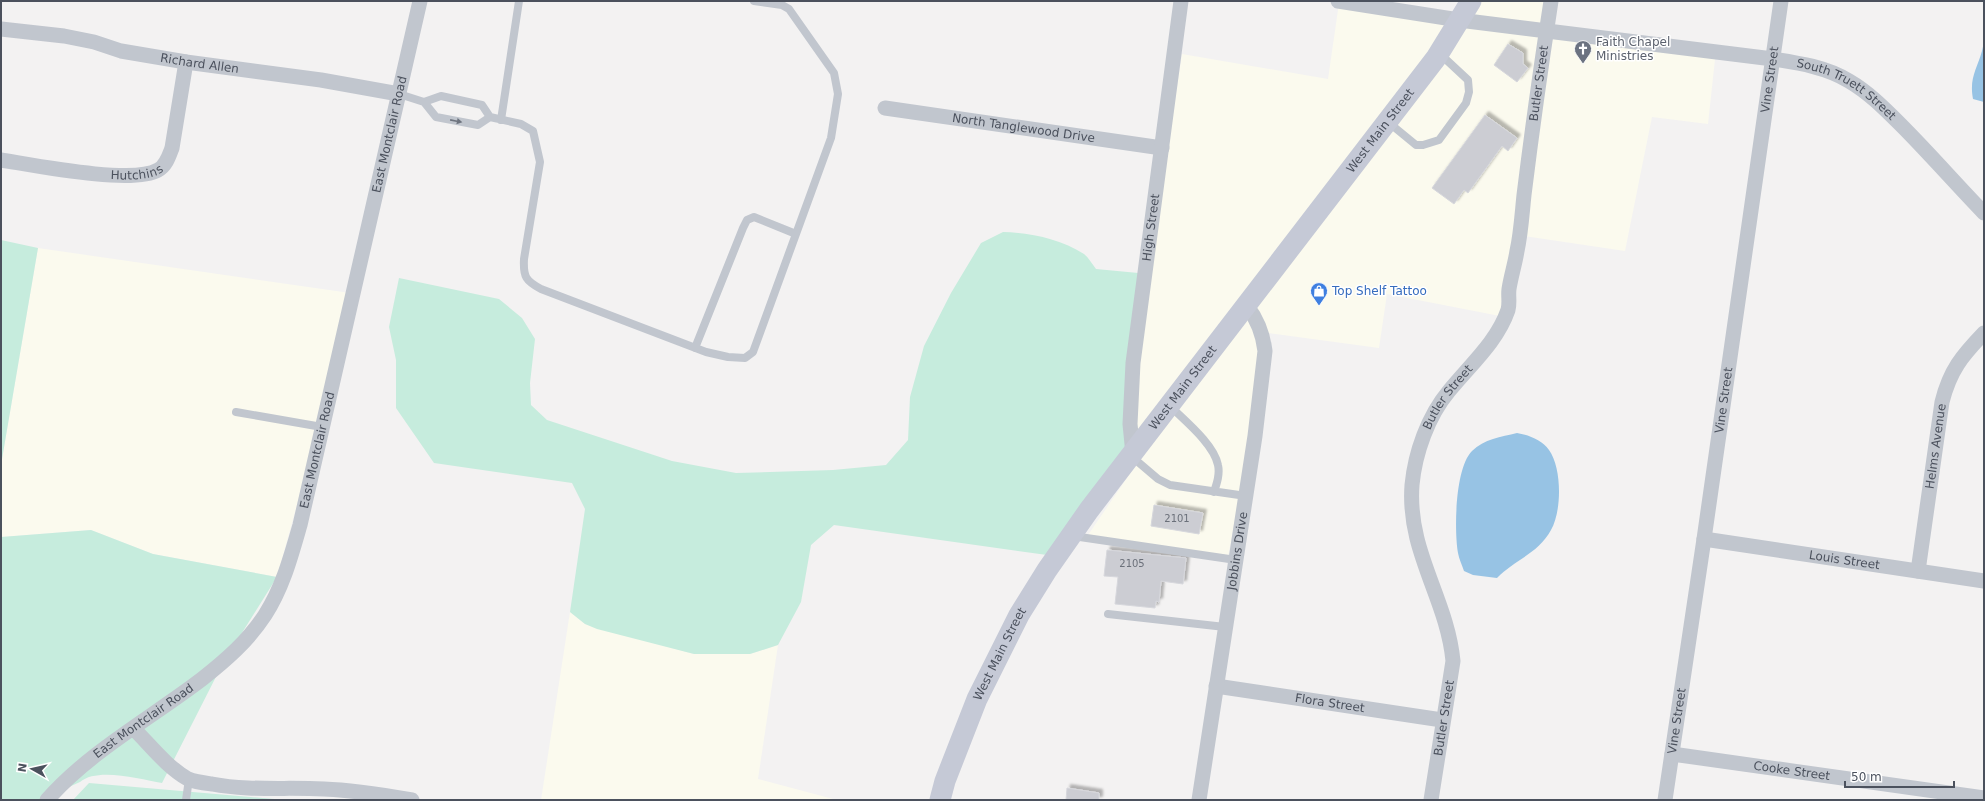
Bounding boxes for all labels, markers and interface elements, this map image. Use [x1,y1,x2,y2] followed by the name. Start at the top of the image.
[1596,35,1670,63] place label: Faith Chapel Ministries
[1573,39,1593,64] church icon: Faith Chapel Ministries
[1527,44,1551,122] street label: Butler Street
[1758,45,1781,114] street label: Vine Street
[159,51,240,76] street label: Richard Allen
[1795,56,1899,123] street label: South Truett Street
[369,75,410,194] street label: East Montclair Road
[1343,86,1417,176] street label: West Main Street
[951,111,1096,145] street label: North Tanglewood Drive
[450,118,463,124] one-way arrow
[110,162,166,183] street label: Hutchins
[1140,193,1162,262] street label: High Street
[1309,281,1329,306] shop icon: Top Shelf Tattoo
[1331,284,1427,298] place label: Top Shelf Tattoo
[1146,343,1220,433] street label: West Main Street
[1420,362,1476,432] street label: Butler Street
[1712,366,1736,434] street label: Vine Street
[297,390,337,510] street label: East Montclair Road
[1923,403,1949,490] street label: Helms Avenue
[1224,511,1250,592] street label: Jobbins Drive
[1164,513,1190,524] house number: 2101
[1808,548,1881,572] street label: Louis Street
[1119,558,1145,569] house number: 2105
[970,605,1029,703] street label: West Main Street
[1431,679,1457,757] street label: Butler Street
[91,681,196,761] street label: East Montclair Road
[1665,687,1689,755] street label: Vine Street
[1294,691,1366,715] street label: Flora Street
[12,749,52,789] north arrow
[1753,759,1831,783] street label: Cooke Street
[16,762,30,773] text: N
[1845,763,1954,789] scale bar
[1851,770,1882,784] text: 50 m

